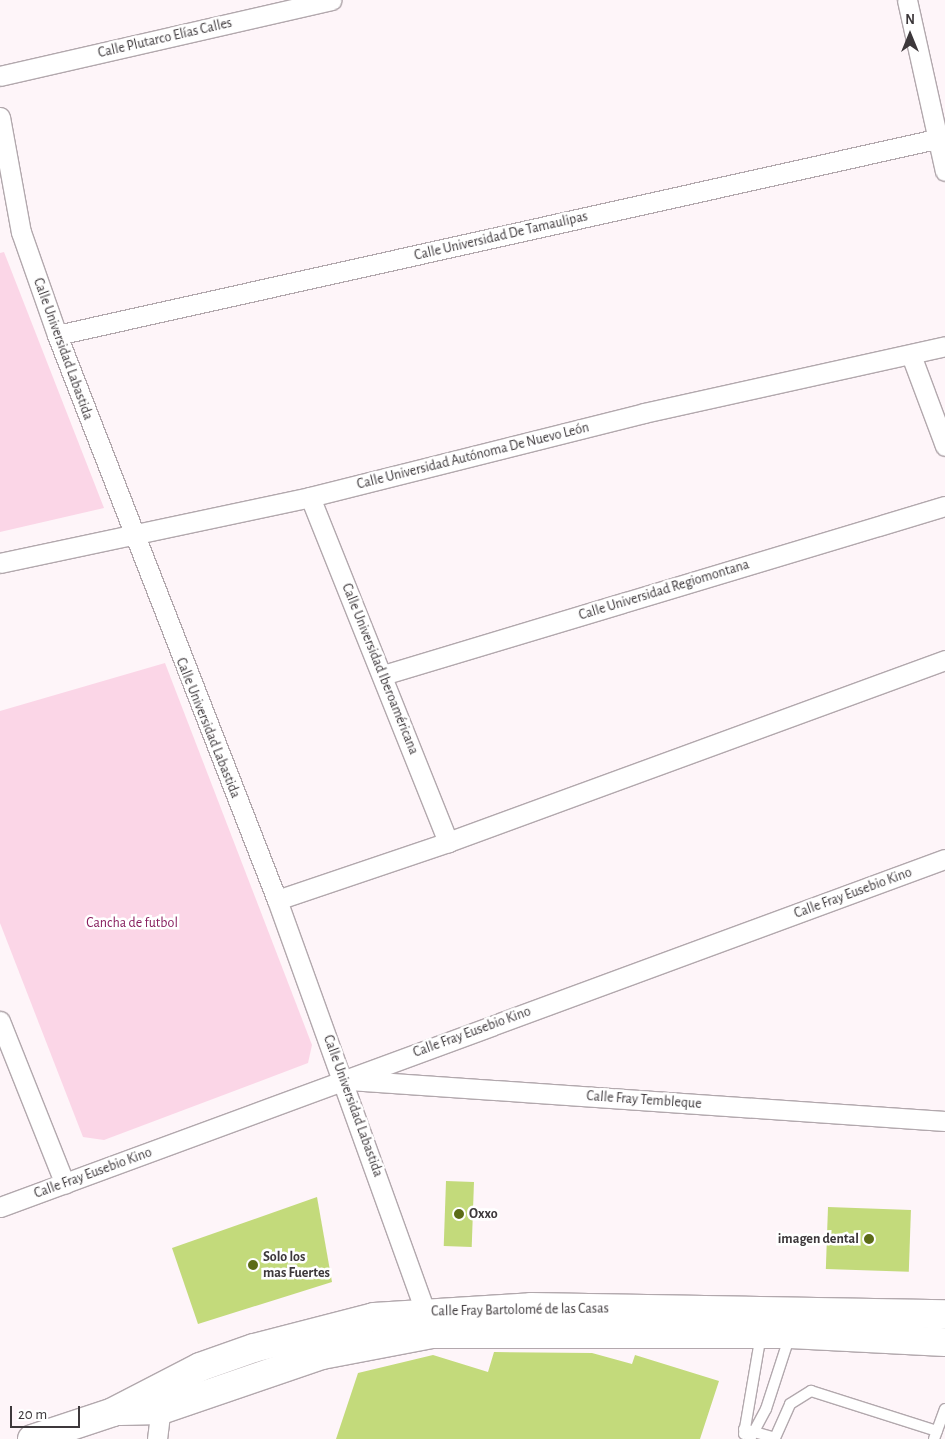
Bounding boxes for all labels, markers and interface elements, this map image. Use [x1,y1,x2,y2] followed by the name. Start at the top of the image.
[885,10,935,60] north arrow
[905,13,915,27] text: N
[96,14,234,62] street label: Calle Plutarco Elías Calles
[413,208,589,264] street label: Calle Universidad De Tamaulipas
[29,276,97,422] street label: Calle Universidad Labastida
[355,419,591,493] street label: Calle Universidad Autónoma De Nuevo León
[577,556,751,624] street label: Calle Universidad Regiomontana
[338,581,422,757] street label: Calle Universidad Iberoaméricana
[172,655,244,801] street label: Calle Universidad Labastida
[792,864,914,922] street label: Calle Fray Eusebio Kino
[86,915,178,931] park label: Cancha de futbol
[411,1003,533,1061] street label: Calle Fray Eusebio Kino
[319,1033,387,1179] street label: Calle Universidad Labastida
[586,1088,702,1112] street label: Calle Fray Tembleque
[32,1144,154,1202] street label: Calle Fray Eusebio Kino
[469,1206,498,1222] place label: Oxxo
[453,1208,465,1220] marker: Oxxo
[778,1231,859,1247] place label: imagen dental
[863,1233,875,1245] marker: imagen dental
[263,1249,330,1282] place label: Solo los mas Fuertes
[247,1259,259,1271] marker: Solo los mas Fuertes
[431,1300,609,1320] street label: Calle Fray Bartolomé de las Casas
[12,1396,82,1428] scale bar
[18,1407,47,1422] text: 20 m

